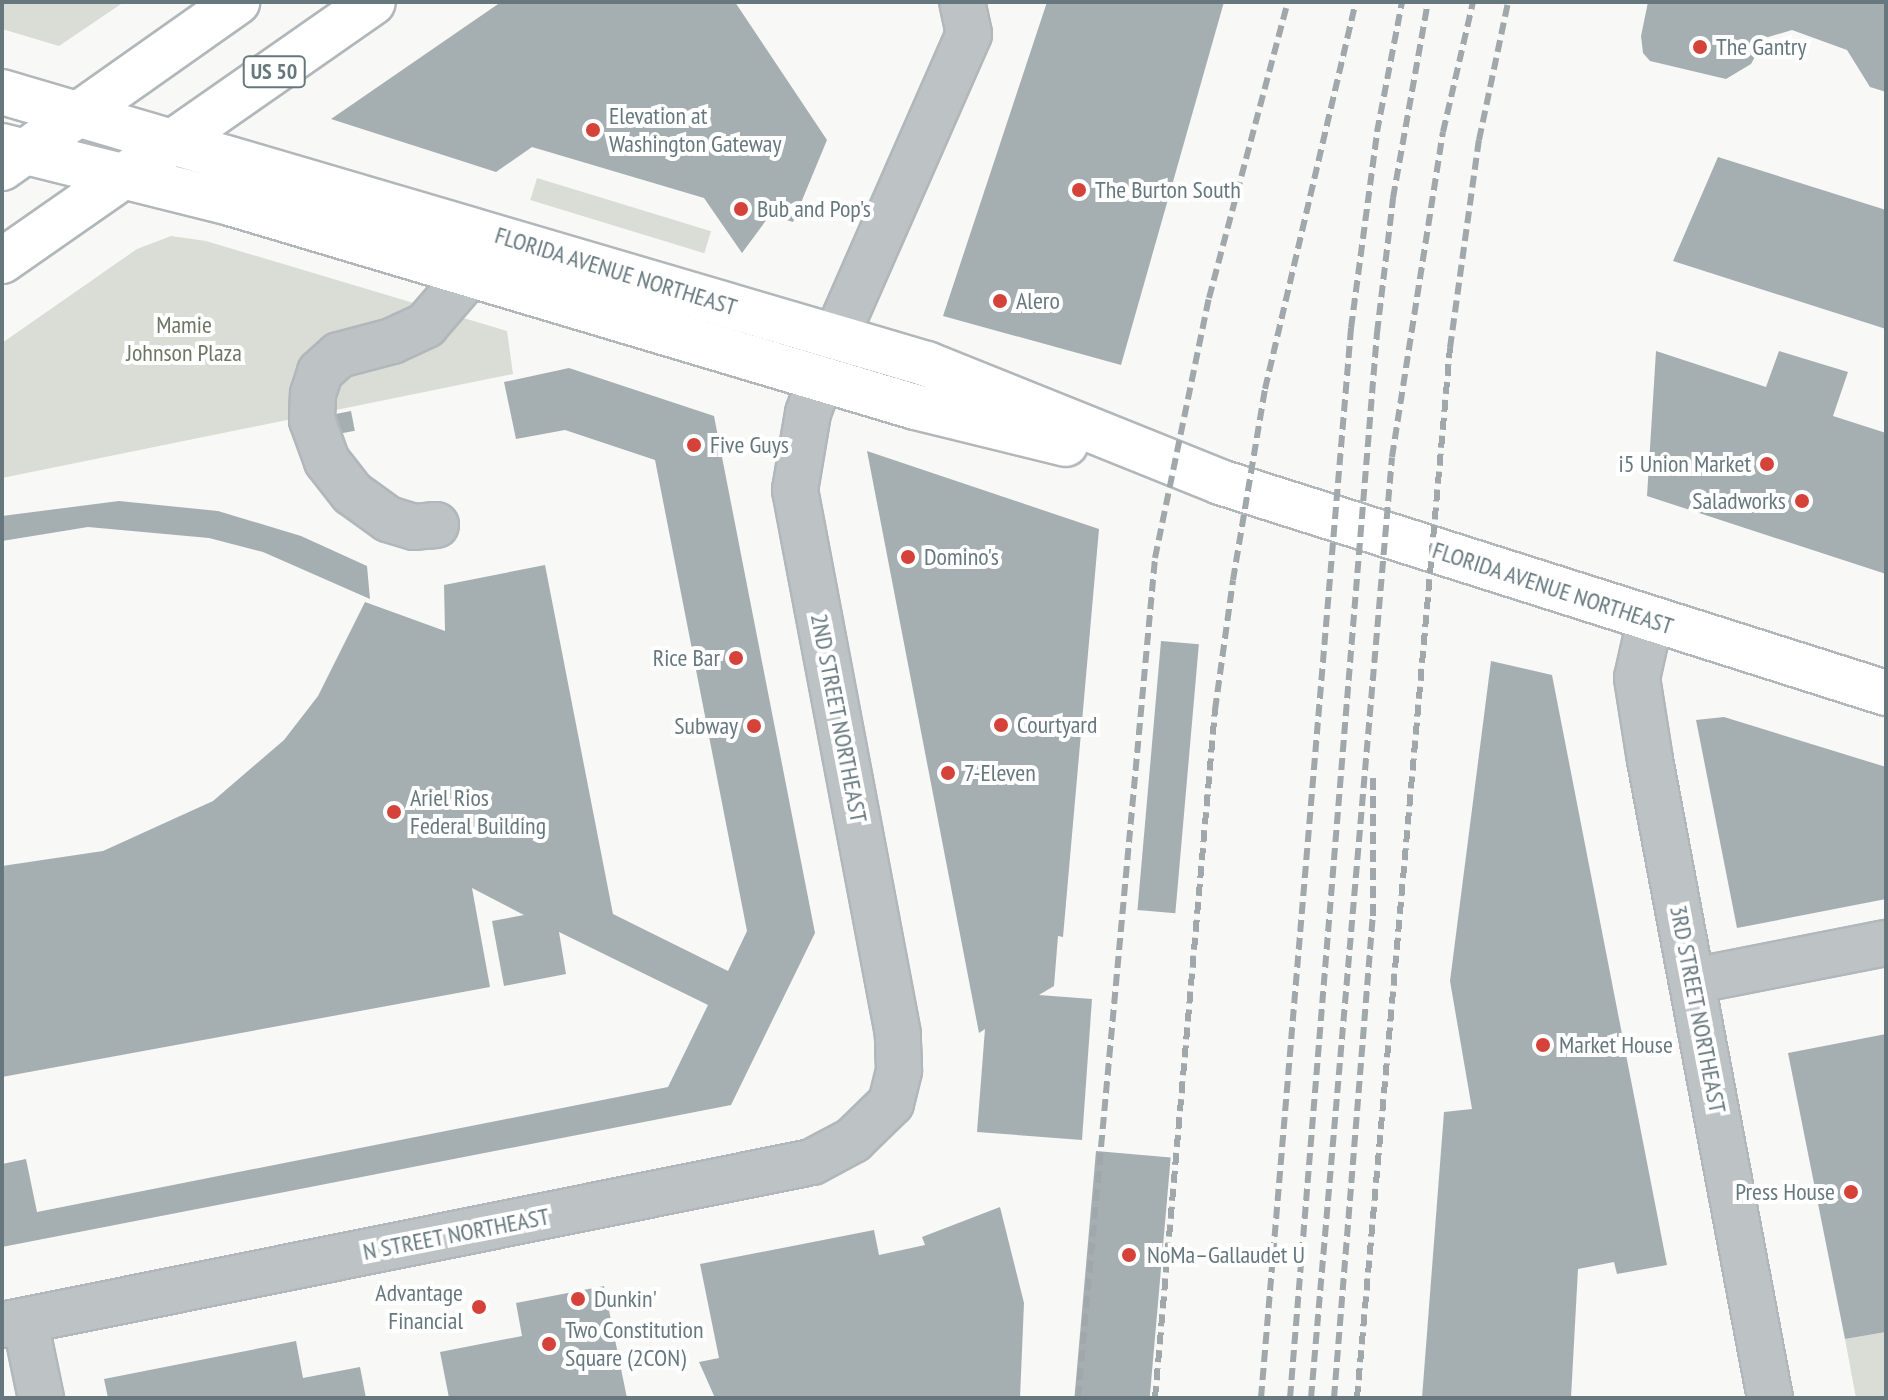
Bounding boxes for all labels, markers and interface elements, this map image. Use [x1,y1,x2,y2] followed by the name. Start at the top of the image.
[1716,33,1806,61] place label: The Gantry
[1691,38,1709,56] marker: The Gantry
[242,54,306,90] road number: US 50
[609,102,781,158] place label: Elevation at Washington Gateway
[584,121,602,139] marker: Elevation at Washington Gateway
[1095,176,1241,204] place label: The Burton South
[1070,181,1088,199] marker: The Burton South
[757,195,871,223] place label: Bub and Pop's
[732,200,750,218] marker: Bub and Pop's
[491,220,741,322] street label: FLORIDA AVENUE NORTHEAST
[1016,287,1060,315] place label: Alero
[991,292,1009,310] marker: Alero
[126,311,242,367] park label: Mamie Johnson Plaza
[710,431,789,459] place label: Five Guys
[685,436,703,454] marker: Five Guys
[1619,450,1751,478] place label: i5 Union Market
[1758,455,1776,473] marker: i5 Union Market
[1692,487,1786,515] place label: Saladworks
[1793,492,1811,510] marker: Saladworks
[1428,535,1678,641] street label: FLORIDA AVENUE NORTHEAST
[924,543,999,571] place label: Domino's
[899,548,917,566] marker: Domino's
[805,611,873,825] street label: 2ND STREET NORTHEAST
[653,644,720,672] place label: Rice Bar
[727,649,745,667] marker: Rice Bar
[1017,711,1097,739] place label: Courtyard
[674,712,738,740] place label: Subway
[992,716,1010,734] marker: Courtyard
[745,717,763,735] marker: Subway
[964,759,1036,787] place label: 7-Eleven
[939,764,957,782] marker: 7-Eleven
[410,784,546,840] place label: Ariel Rios Federal Building
[385,803,403,821] marker: Ariel Rios Federal Building
[1664,902,1732,1116] street label: 3RD STREET NORTHEAST
[1559,1031,1673,1059] place label: Market House
[1534,1036,1552,1054] marker: Market House
[1735,1178,1835,1206] place label: Press House
[1842,1183,1860,1201] marker: Press House
[360,1202,552,1266] street label: N STREET NORTHEAST
[1147,1241,1305,1269] place label: NoMa–Gallaudet U
[1118,1244,1140,1266] marker: NoMa–Gallaudet U
[375,1279,463,1335] place label: Advantage Financial
[594,1285,657,1313] place label: Dunkin'
[569,1290,587,1308] marker: Dunkin'
[470,1298,488,1316] marker: Advantage Financial
[565,1316,704,1372] place label: Two Constitution Square (2CON)
[540,1335,558,1353] marker: Two Constitution Square (2CON)

